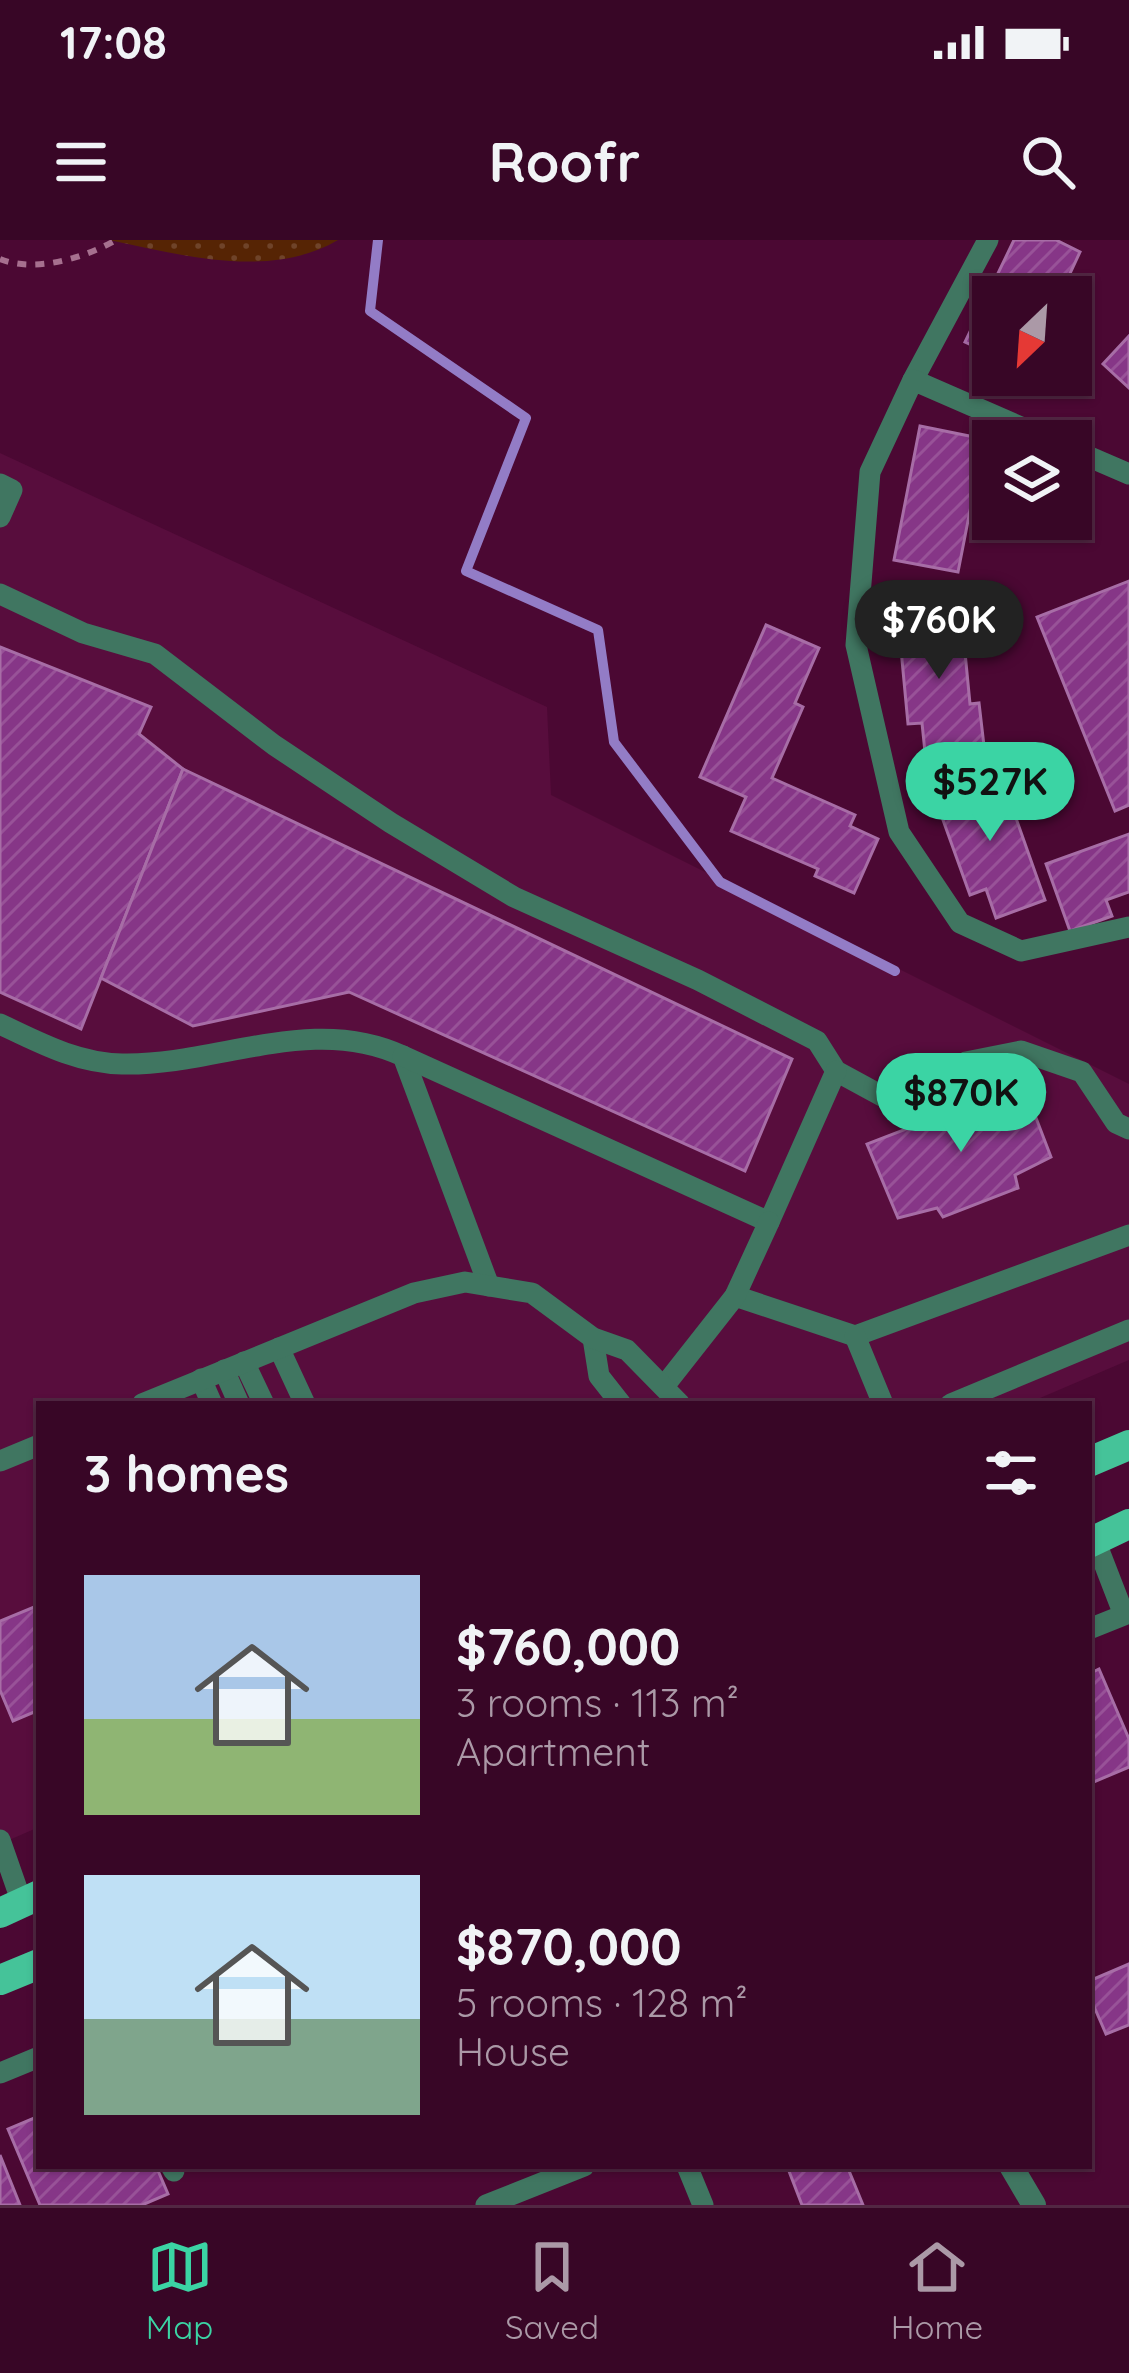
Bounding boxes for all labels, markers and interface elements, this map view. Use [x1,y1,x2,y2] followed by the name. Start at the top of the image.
[60,14,167,70] text: 17:08
[489,128,640,196] text: Roofr
[48,129,114,195] icon: menu
[1015,129,1081,195] icon: search
[972,276,1092,396] north arrow
[972,276,1092,540] map controls
[972,420,1092,540] button: layers
[855,580,1023,682] pin: $760K
[882,594,996,643] text: $760K
[906,742,1074,844] pin: $527K
[933,756,1047,805] text: $527K
[877,1053,1045,1155] pin: $870K
[903,1067,1019,1116] text: $870K
[978,1440,1044,1506] icon: filters
[84,1441,289,1505] text: 3 homes
[456,1614,680,1678] text: $760,000
[180,1623,324,1767] icon: home
[456,1678,739,1727] text: 3 rooms · 113 m²
[456,1727,650,1776] text: Apartment
[456,1914,682,1978] text: $870,000
[180,1923,324,2067] icon: home
[456,1978,748,2027] text: 5 rooms · 128 m²
[456,2027,570,2076] text: House
[146,2234,213,2347] tab: Map
[505,2234,599,2347] tab: Saved
[891,2234,983,2347] tab: Home

